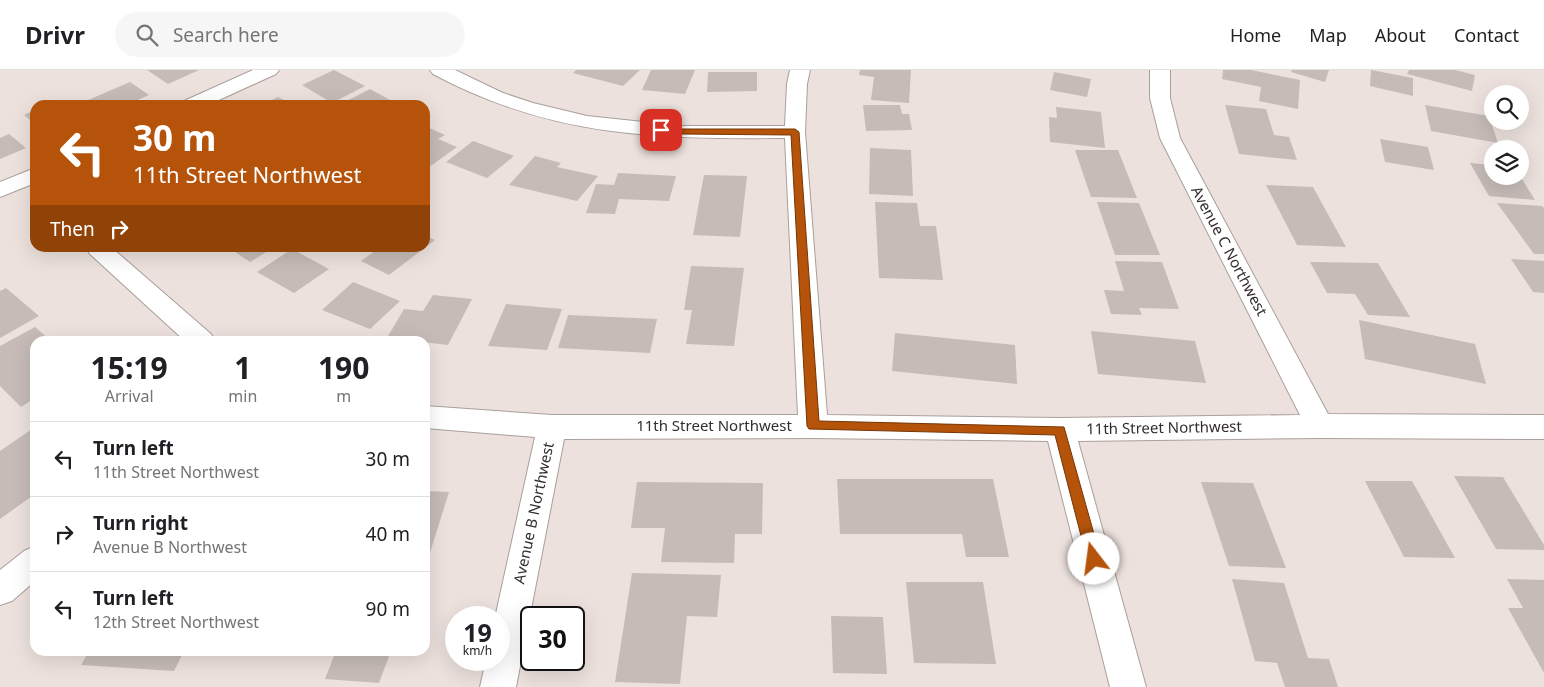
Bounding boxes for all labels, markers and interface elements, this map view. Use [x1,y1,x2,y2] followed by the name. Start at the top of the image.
[115,12,465,57] search box
[25,18,85,51] text: Drivr
[133,21,161,49] icon: search
[173,22,279,48] text: Search here
[1230,23,1281,47] text: Home
[1309,23,1347,47] text: Map
[1375,23,1426,47] text: About
[1454,23,1519,47] text: Contact
[1484,85,1529,185] map controls
[1484,85,1529,130] button: search
[640,109,682,151] pin
[133,114,216,161] text: 30 m
[647,116,675,144] icon: arrive
[50,120,115,185] icon: left
[1484,140,1529,185] button: layers
[133,159,361,189] text: 11th Street Northwest
[1187,182,1273,319] street label: Avenue C Northwest
[105,215,133,243] icon: right
[50,216,95,242] text: Then
[91,347,168,388] text: 15:19
[234,347,251,388] text: 1
[318,347,369,388] text: 190
[105,385,154,407] text: Arrival
[228,385,257,407] text: min
[336,385,351,407] text: m
[636,415,792,435] street label: 11th Street Northwest
[1086,416,1243,438] street label: 11th Street Northwest
[93,435,174,461] text: Turn left
[508,440,558,586] street label: Avenue B Northwest
[50,445,78,473] icon: left
[366,446,410,472] text: 30 m
[93,461,259,483] text: 11th Street Northwest
[93,510,188,536] text: Turn right
[50,520,78,548] icon: right
[366,521,410,547] text: 40 m
[1067,532,1119,584] position arrow
[93,536,247,558] text: Avenue B Northwest
[93,585,174,611] text: Turn left
[50,595,78,623] icon: left
[366,596,410,622] text: 90 m
[520,606,585,671] speed limit sign: 30
[93,611,259,633] text: 12th Street Northwest
[463,615,492,649] text: 19
[463,642,492,659] text: km/h

